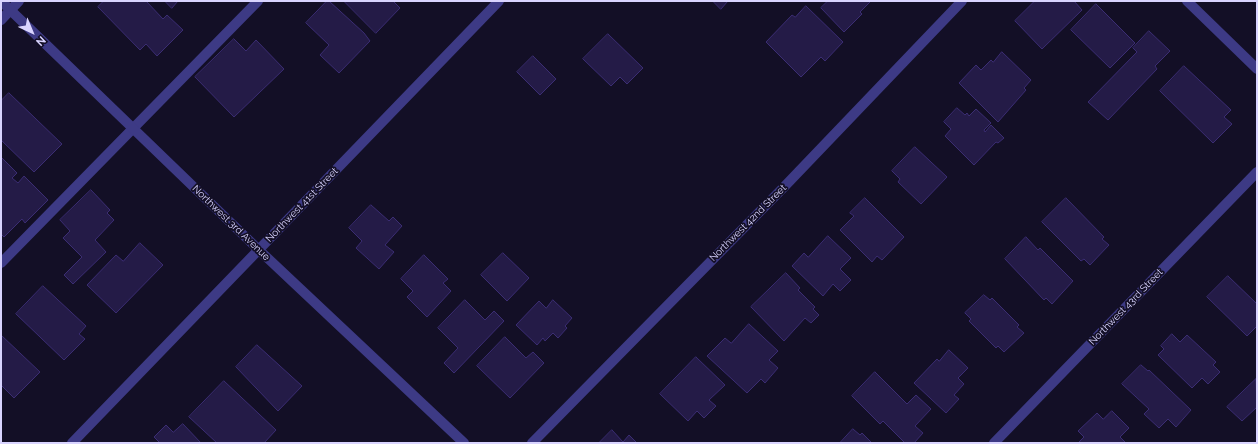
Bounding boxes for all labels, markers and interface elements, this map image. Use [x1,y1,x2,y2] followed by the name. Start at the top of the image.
[12,12,52,52] north arrow
[33,33,48,49] text: N
[263,165,341,245] street label: Northwest 41st Street
[707,182,789,264] street label: Northwest 42nd Street
[190,183,272,263] street label: Northwest 3rd Avenue
[1086,266,1166,348] street label: Northwest 43rd Street

